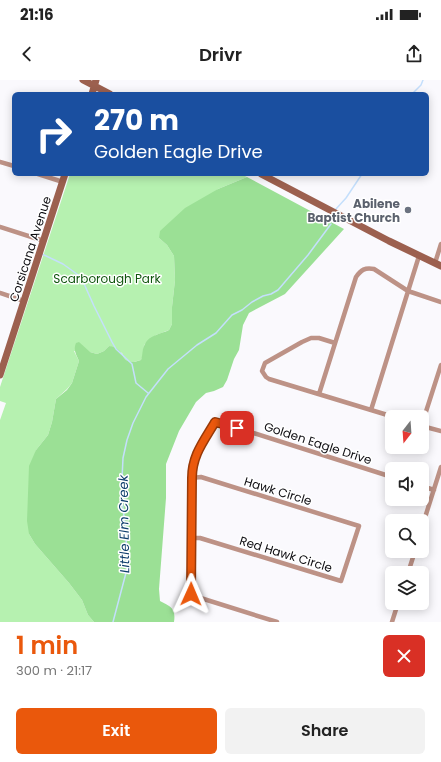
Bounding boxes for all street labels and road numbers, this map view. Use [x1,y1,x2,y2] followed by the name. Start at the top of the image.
[5,194,55,304] street label: Corsicana Avenue
[262,418,374,468] street label: Golden Eagle Drive
[242,473,314,509] street label: Hawk Circle
[238,532,334,576] street label: Red Hawk Circle

